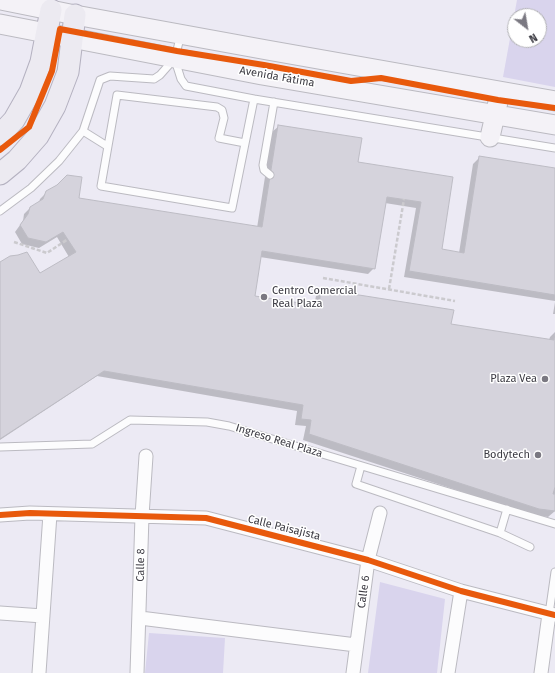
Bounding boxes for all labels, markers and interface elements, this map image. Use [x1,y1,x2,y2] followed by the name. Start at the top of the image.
[507,8,547,48] north arrow
[526,30,539,45] text: N
[238,64,316,90] street label: Avenida Fátima
[272,284,357,310] place label: Centro Comercial Real Plaza
[259,292,269,302] marker: Centro Comercial Real Plaza
[490,372,537,386] place label: Plaza Vea
[540,374,550,384] marker: Plaza Vea
[234,421,324,461] street label: Ingreso Real Plaza
[483,448,530,462] place label: Bodytech
[533,450,543,460] marker: Bodytech
[246,513,322,543] street label: Calle Paisajista
[134,548,148,582] street label: Calle 8
[355,575,373,609] street label: Calle 6

